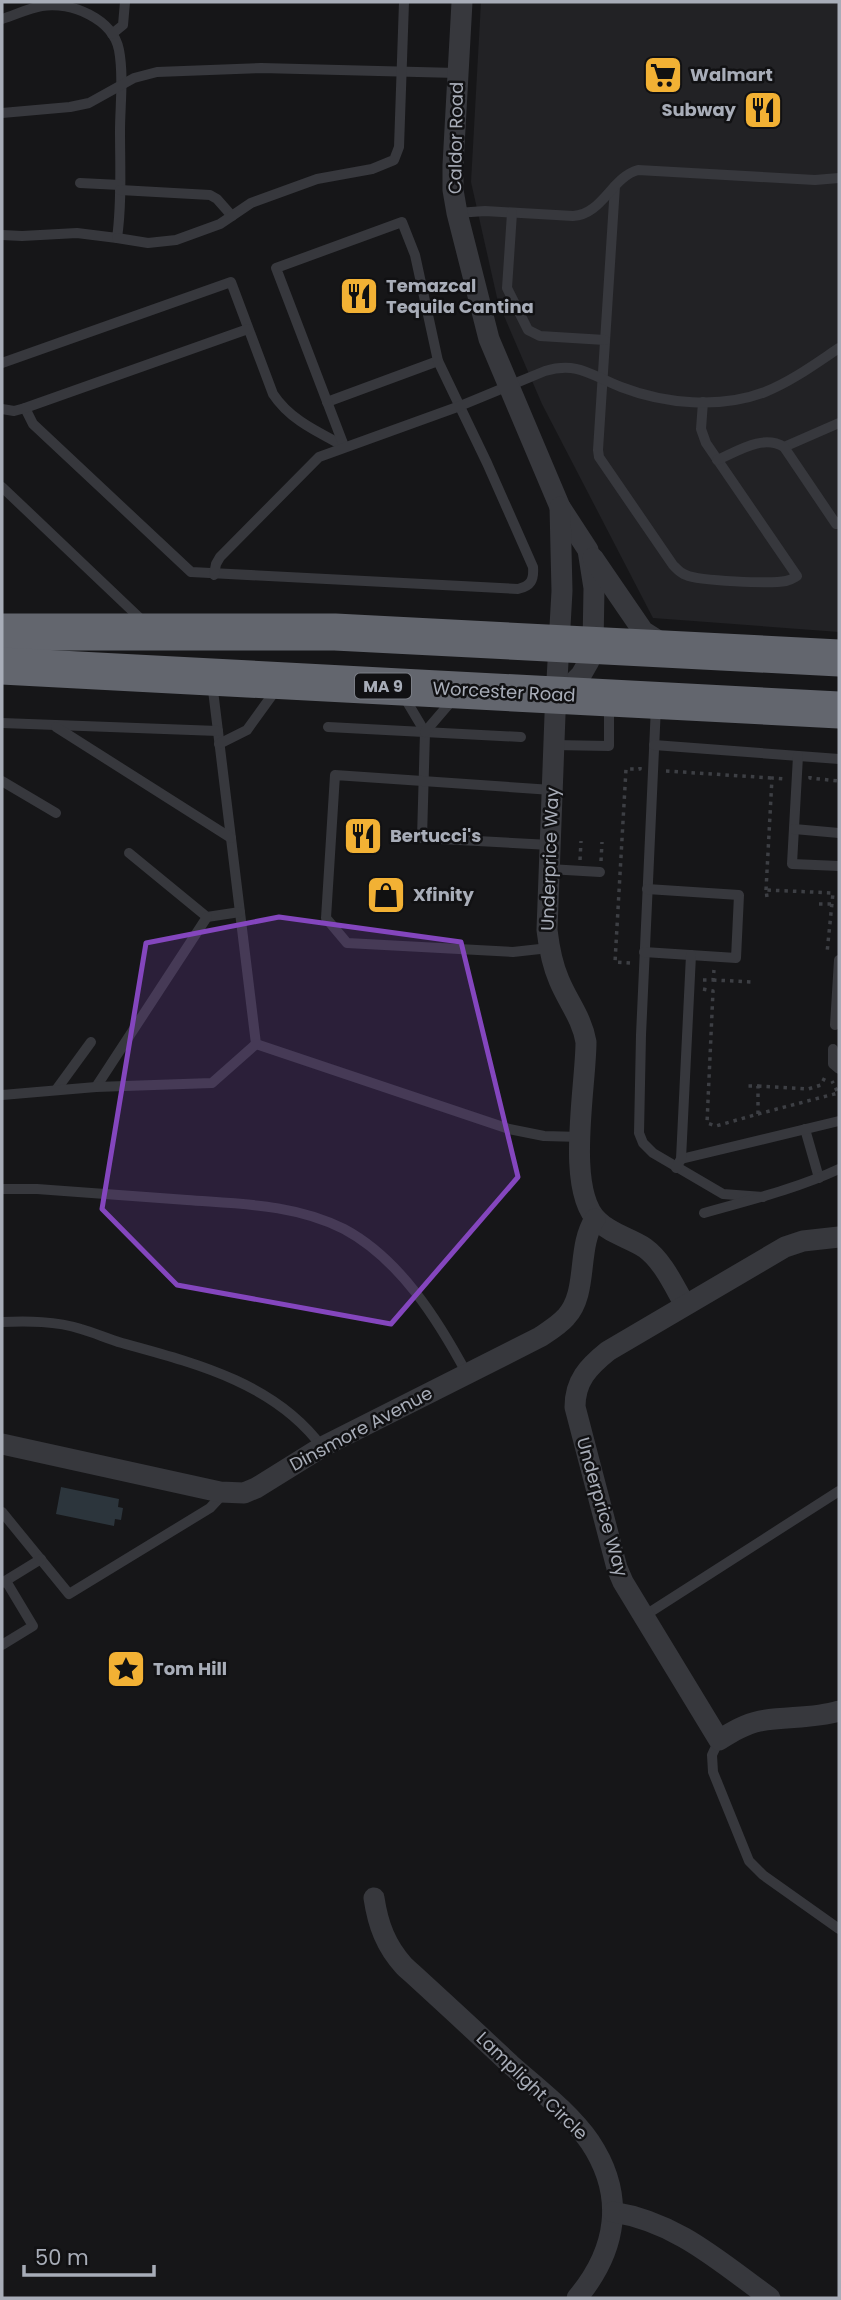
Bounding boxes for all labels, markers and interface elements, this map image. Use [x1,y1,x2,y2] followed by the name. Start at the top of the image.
[642,54,684,96] supermarket icon: Walmart
[690,62,773,87] place label: Walmart
[442,82,469,194] street label: Caldor Road
[742,89,784,131] restaurant icon: Subway
[661,97,737,122] place label: Subway
[386,273,534,319] place label: Temazcal Tequila Cantina
[338,275,380,317] restaurant icon: Temazcal Tequila Cantina
[355,674,411,698] road number: MA 9
[432,675,576,708] street label: Worcester Road
[534,787,565,931] street label: Underprice Way
[342,815,384,857] restaurant icon: Bertucci's
[390,823,481,848] place label: Bertucci's
[365,874,407,916] shop icon: Xfinity
[413,882,474,907] place label: Xfinity
[285,1380,437,1477] street label: Dinsmore Avenue
[571,1434,634,1579] street label: Underprice Way
[105,1648,147,1690] place icon: Tom Hill
[153,1656,227,1681] place label: Tom Hill
[471,2026,594,2145] street label: Lamplight Circle
[24,2234,154,2278] scale bar
[35,2243,89,2272] text: 50 m

